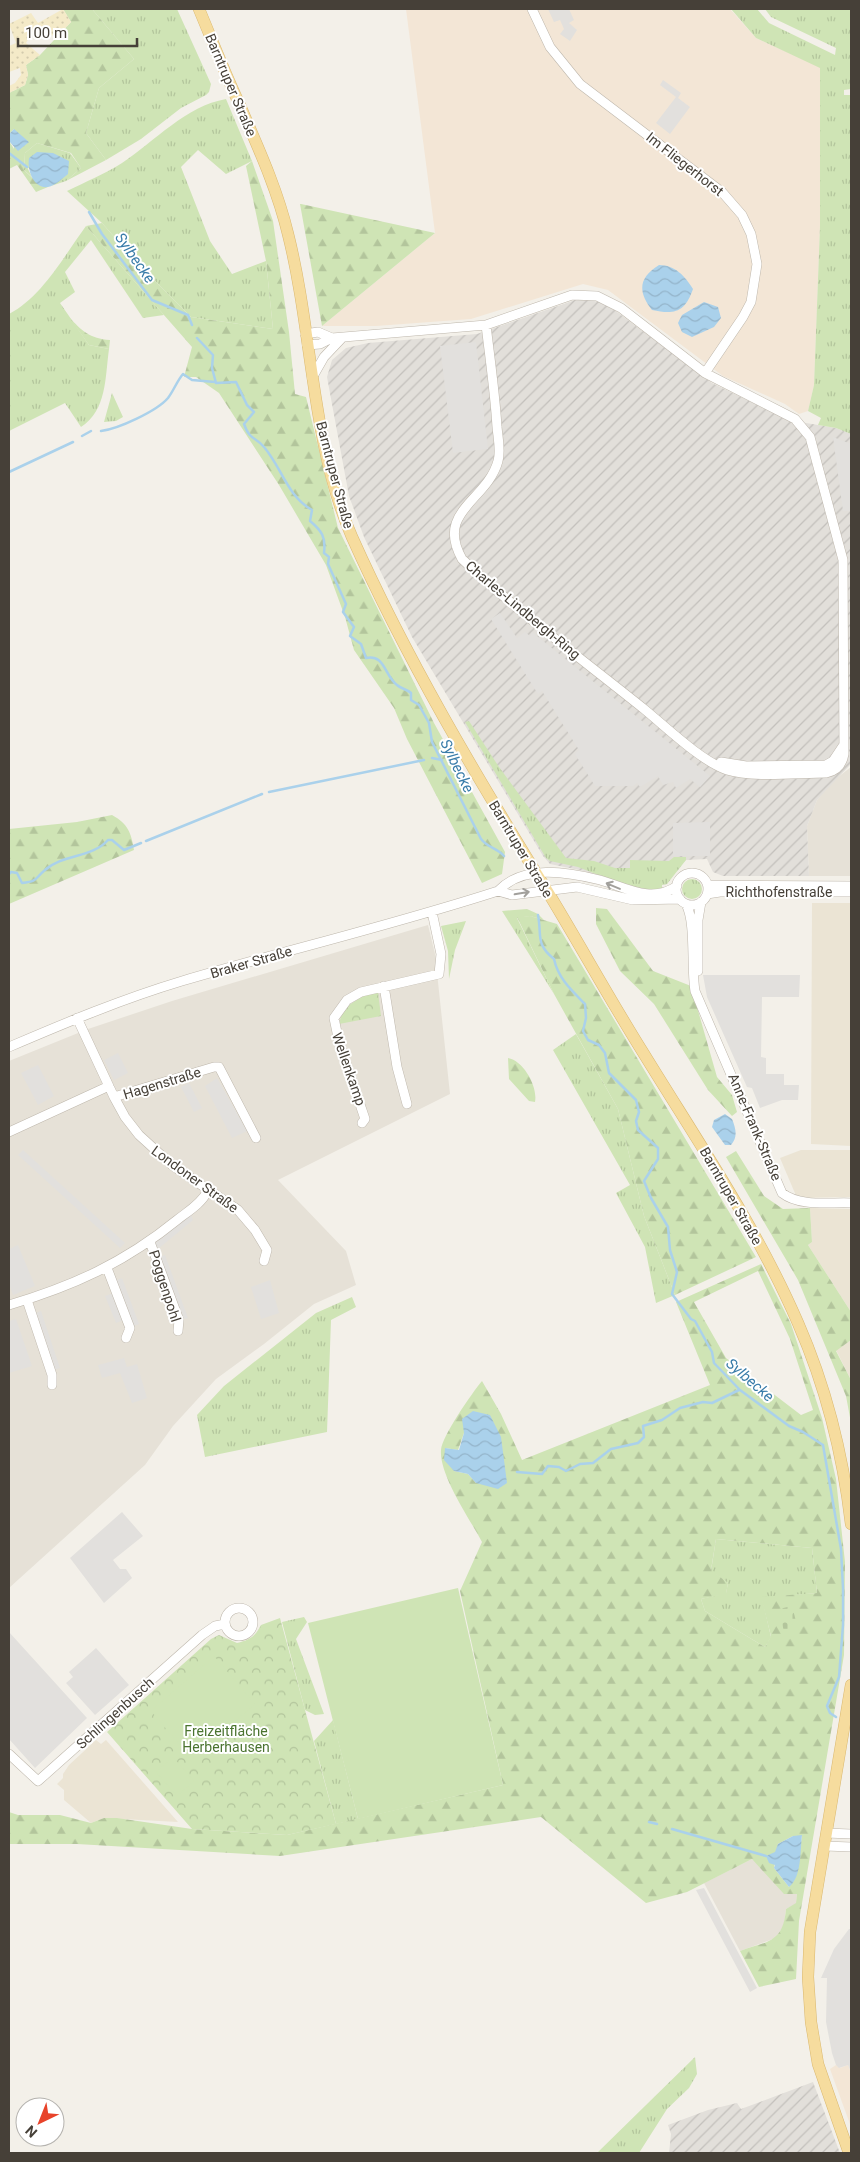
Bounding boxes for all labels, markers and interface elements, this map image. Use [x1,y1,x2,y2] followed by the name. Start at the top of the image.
[18,15,136,47] scale bar
[25,24,67,42] text: 100 m
[202,31,260,139] street label: Barntruper Straße
[643,129,727,199] street label: Im Fliegerhorst
[111,229,159,287] water label: Sylbecke
[313,420,357,530] street label: Barntruper Straße
[462,557,584,663] street label: Charles-Lindbergh-Ring
[436,736,478,796] water label: Sylbecke
[486,798,556,900] street label: Barntruper Straße
[606,880,621,890] one-way arrow
[726,884,832,900] street label: Richthofenstraße
[513,888,529,898] one-way arrow
[208,943,294,981] street label: Braker Straße
[329,1030,369,1108] street label: Wellenkamp
[121,1064,203,1102] street label: Hagenstraße
[725,1071,785,1183] street label: Anne-Frank-Straße
[149,1142,241,1216] street label: Londoner Straße
[697,1144,765,1248] street label: Barntruper Straße
[146,1248,184,1324] street label: Poggenpohl
[722,1354,778,1406] water label: Sylbecke
[73,1674,157,1752] street label: Schlingenbusch
[182,1723,270,1755] park label: Freizeitfläche Herberhausen
[15,2097,65,2147] north arrow
[22,2122,40,2141] text: N

